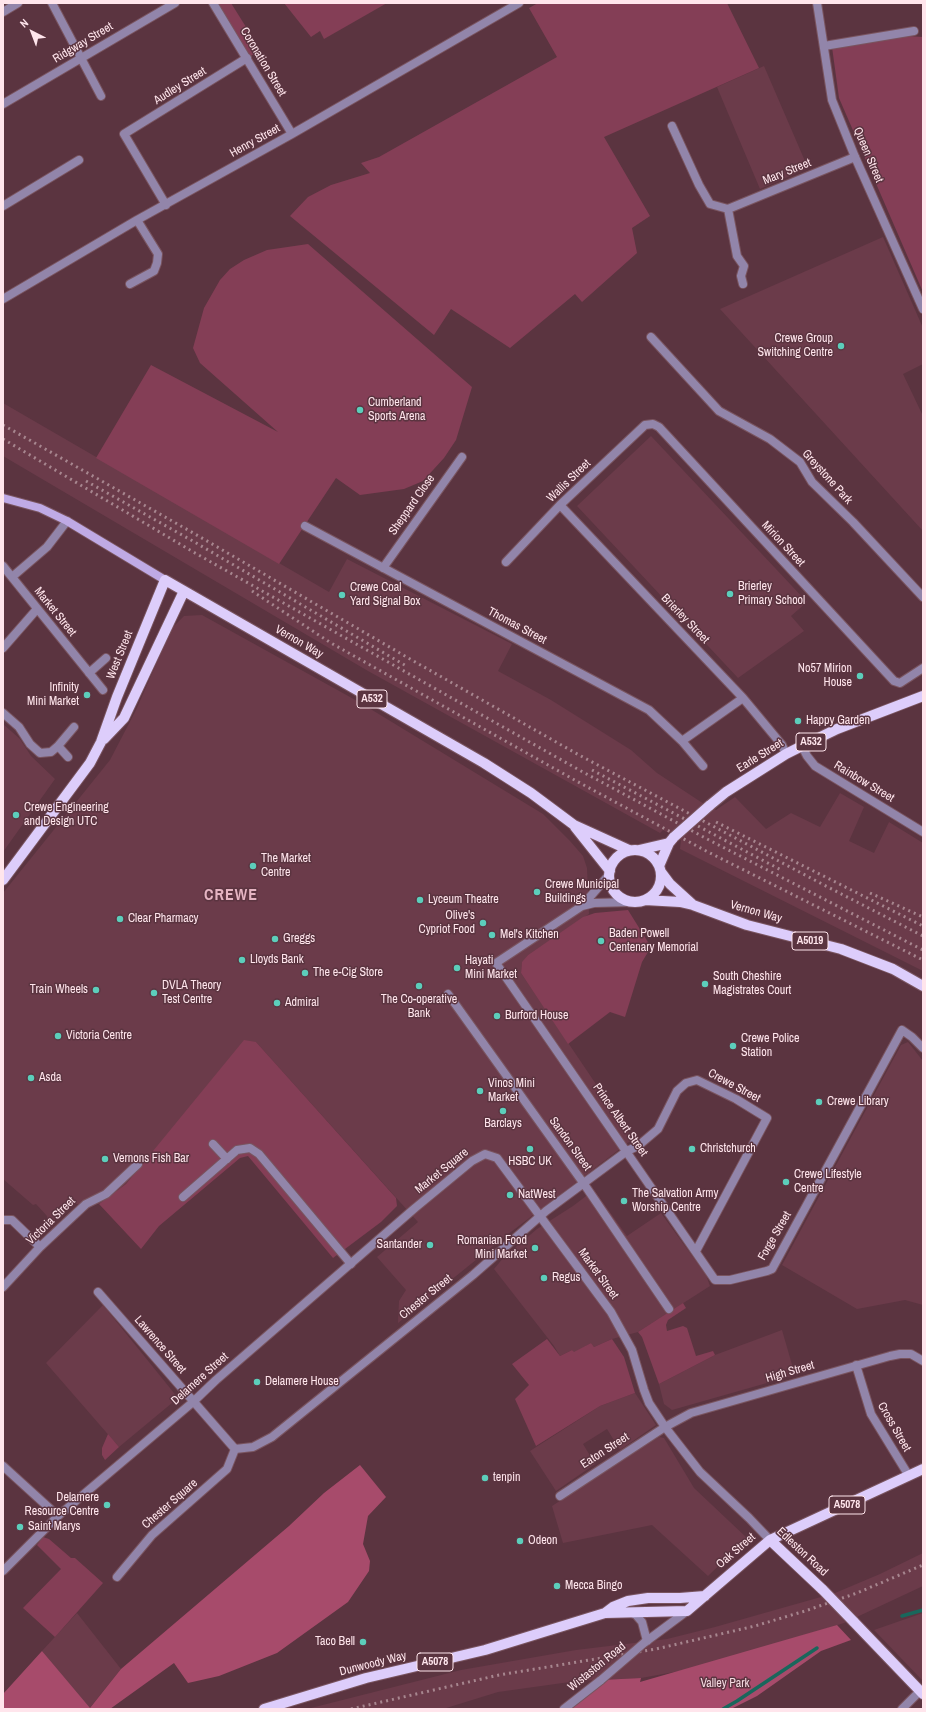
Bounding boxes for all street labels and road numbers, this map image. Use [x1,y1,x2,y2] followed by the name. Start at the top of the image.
[50,20,116,66] street label: Ridgway Street
[237,25,289,99] street label: Coronation Street
[151,64,209,108] street label: Audley Street
[227,121,283,161] street label: Henry Street
[850,125,886,185] street label: Queen Street
[761,156,813,188] street label: Mary Street
[799,447,855,507] street label: Greystone Park
[544,457,594,505] street label: Wallis Street
[386,472,438,538] street label: Sheppard Close
[758,518,808,570] street label: Mirion Street
[31,585,79,639] street label: Market Street
[658,591,712,647] street label: Brierley Street
[485,604,549,648] street label: Thomas Street
[272,622,326,662] street label: Vernon Way
[104,629,136,681] street label: West Street
[357,690,387,708] road number: A532
[796,733,826,751] road number: A532
[734,736,786,776] street label: Earle Street
[831,758,897,806] street label: Rainbow Street
[728,898,784,926] street label: Vernon Way
[792,932,828,950] road number: A5019
[705,1066,763,1106] street label: Crewe Street
[589,1081,651,1159] street label: Prince Albert Street
[546,1114,594,1174] street label: Sandon Street
[412,1145,472,1197] street label: Market Square
[23,1194,79,1248] street label: Victoria Street
[755,1209,795,1263] street label: Forge Street
[575,1246,621,1302] street label: Market Street
[397,1271,455,1323] street label: Chester Street
[131,1313,189,1377] street label: Lawrence Street
[169,1350,231,1408] street label: Delamere Street
[764,1358,816,1386] street label: High Street
[874,1400,914,1454] street label: Cross Street
[578,1430,632,1472] street label: Eaton Street
[139,1476,201,1532] street label: Chester Square
[829,1496,865,1514] road number: A5078
[773,1525,831,1579] street label: Edleston Road
[714,1530,758,1572] street label: Oak Street
[565,1639,629,1695] street label: Wistaston Road
[338,1649,408,1679] street label: Dunwoody Way
[417,1653,453,1671] road number: A5078

